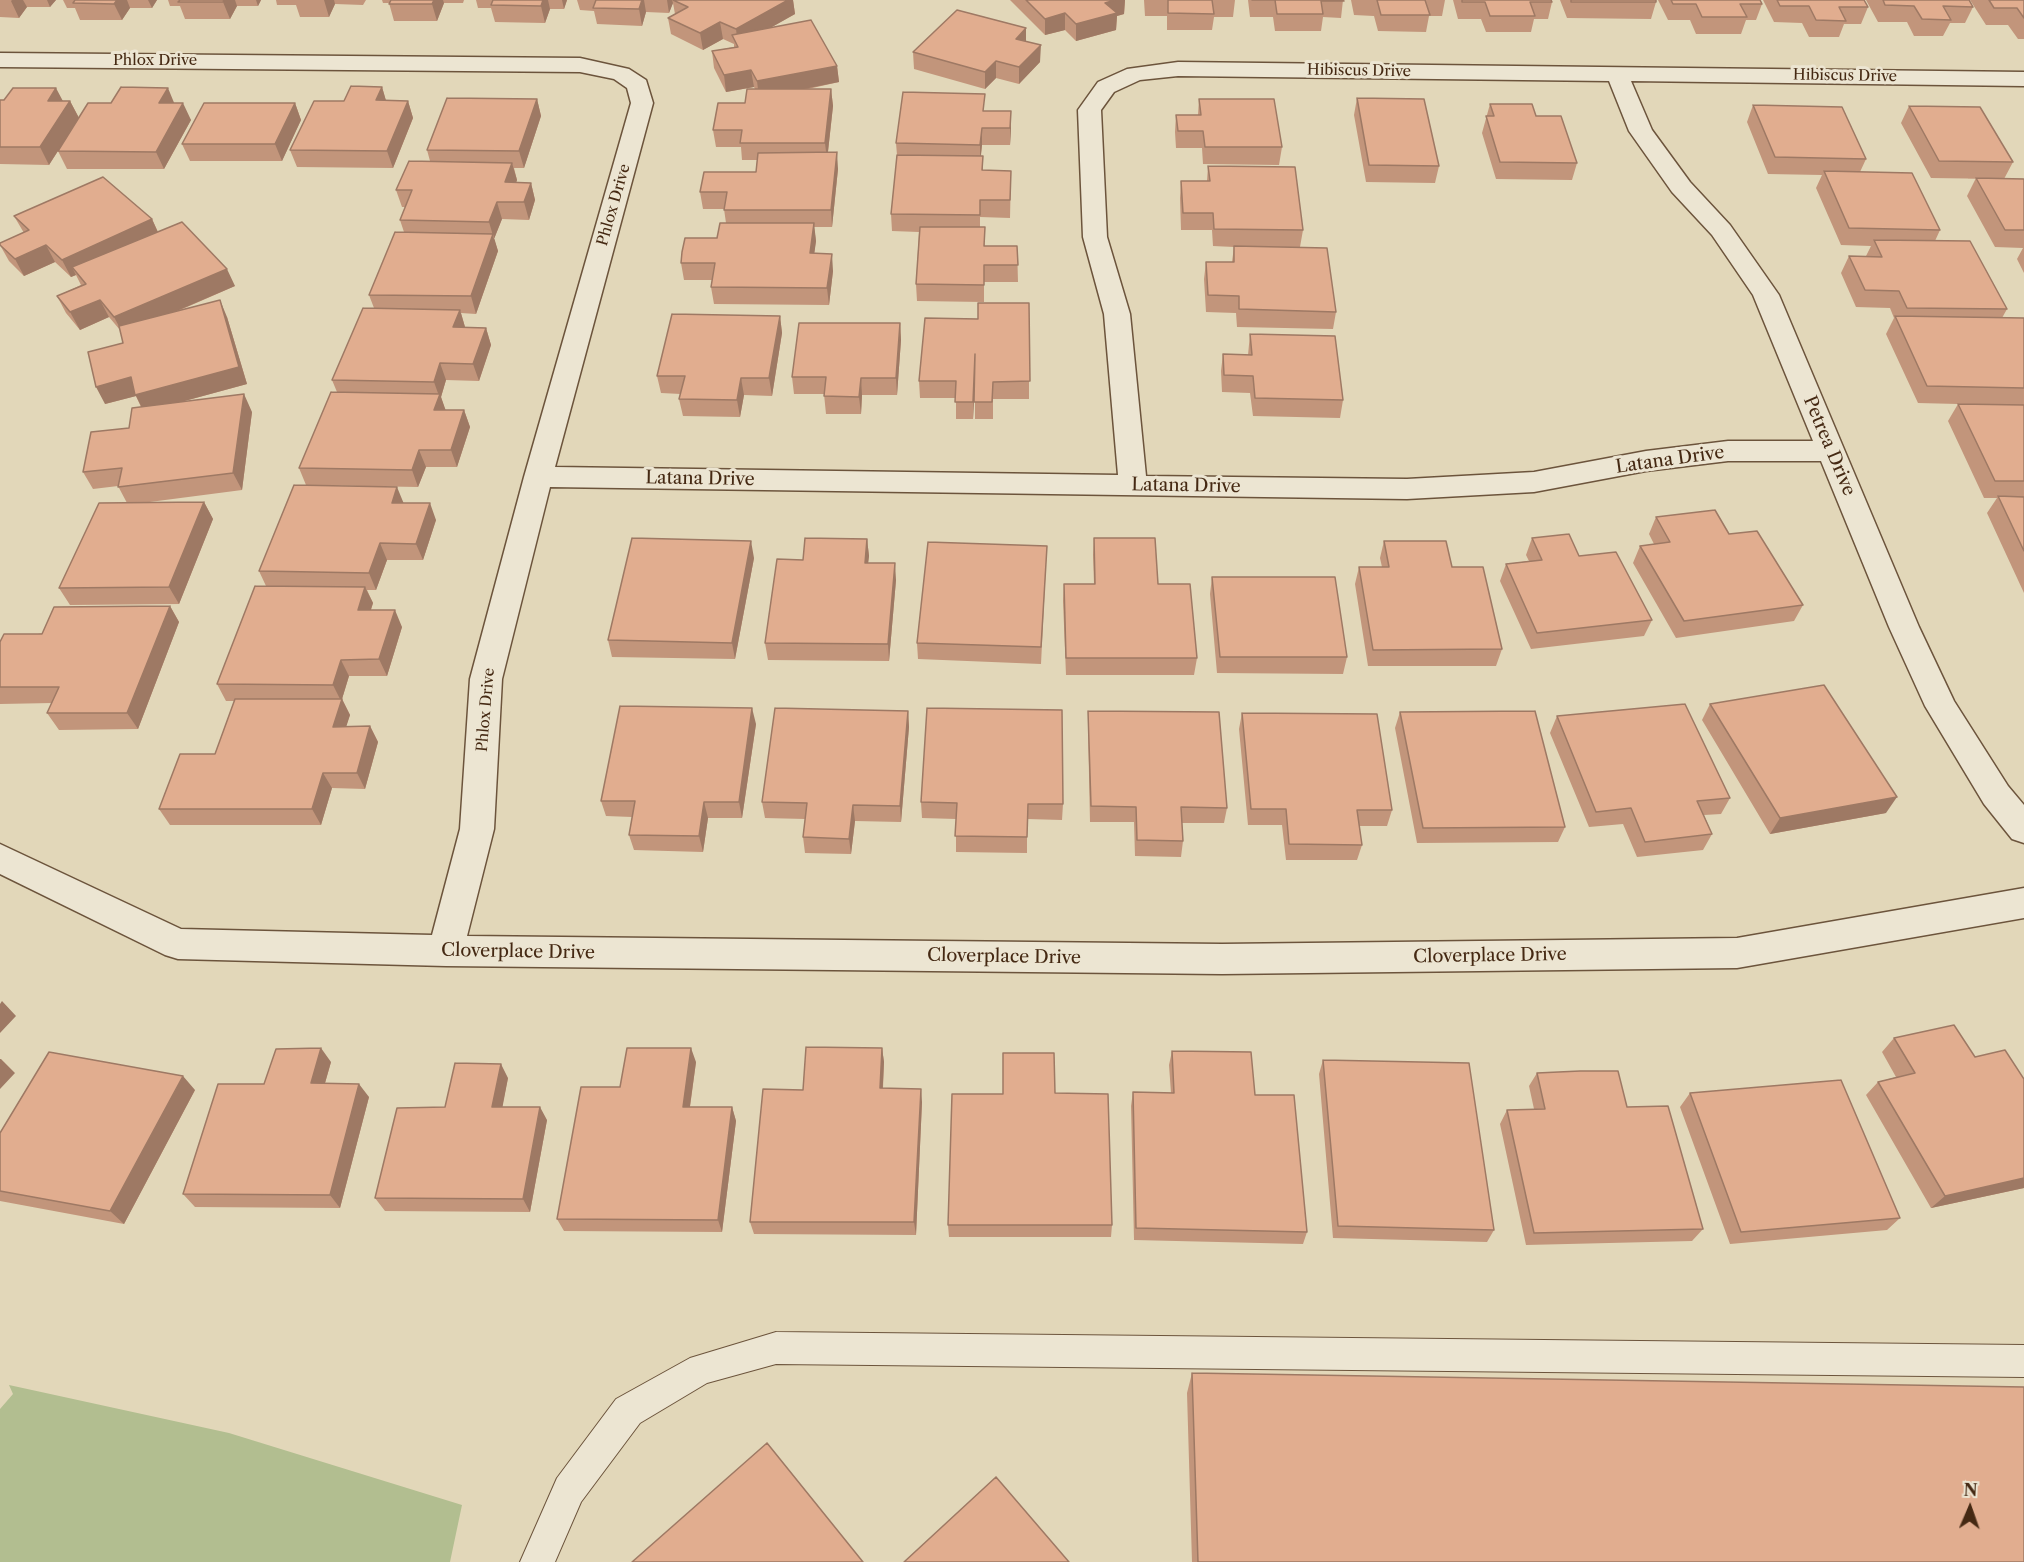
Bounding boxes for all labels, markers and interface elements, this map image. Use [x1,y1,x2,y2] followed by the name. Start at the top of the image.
[113,52,197,70] street label: Phlox Drive
[1307,61,1411,81] street label: Hibiscus Drive
[1793,66,1897,86] street label: Hibiscus Drive
[594,162,634,248] street label: Phlox Drive
[1798,393,1860,499] street label: Petrea Drive
[1614,442,1726,478] street label: Latana Drive
[645,467,755,491] street label: Latana Drive
[1131,474,1241,498] street label: Latana Drive
[473,667,499,753] street label: Phlox Drive
[441,940,595,964] street label: Cloverplace Drive
[1413,944,1567,968] street label: Cloverplace Drive
[927,945,1081,969] street label: Cloverplace Drive
[1940,1478,2000,1538] north arrow
[1963,1480,1978,1500] text: N

